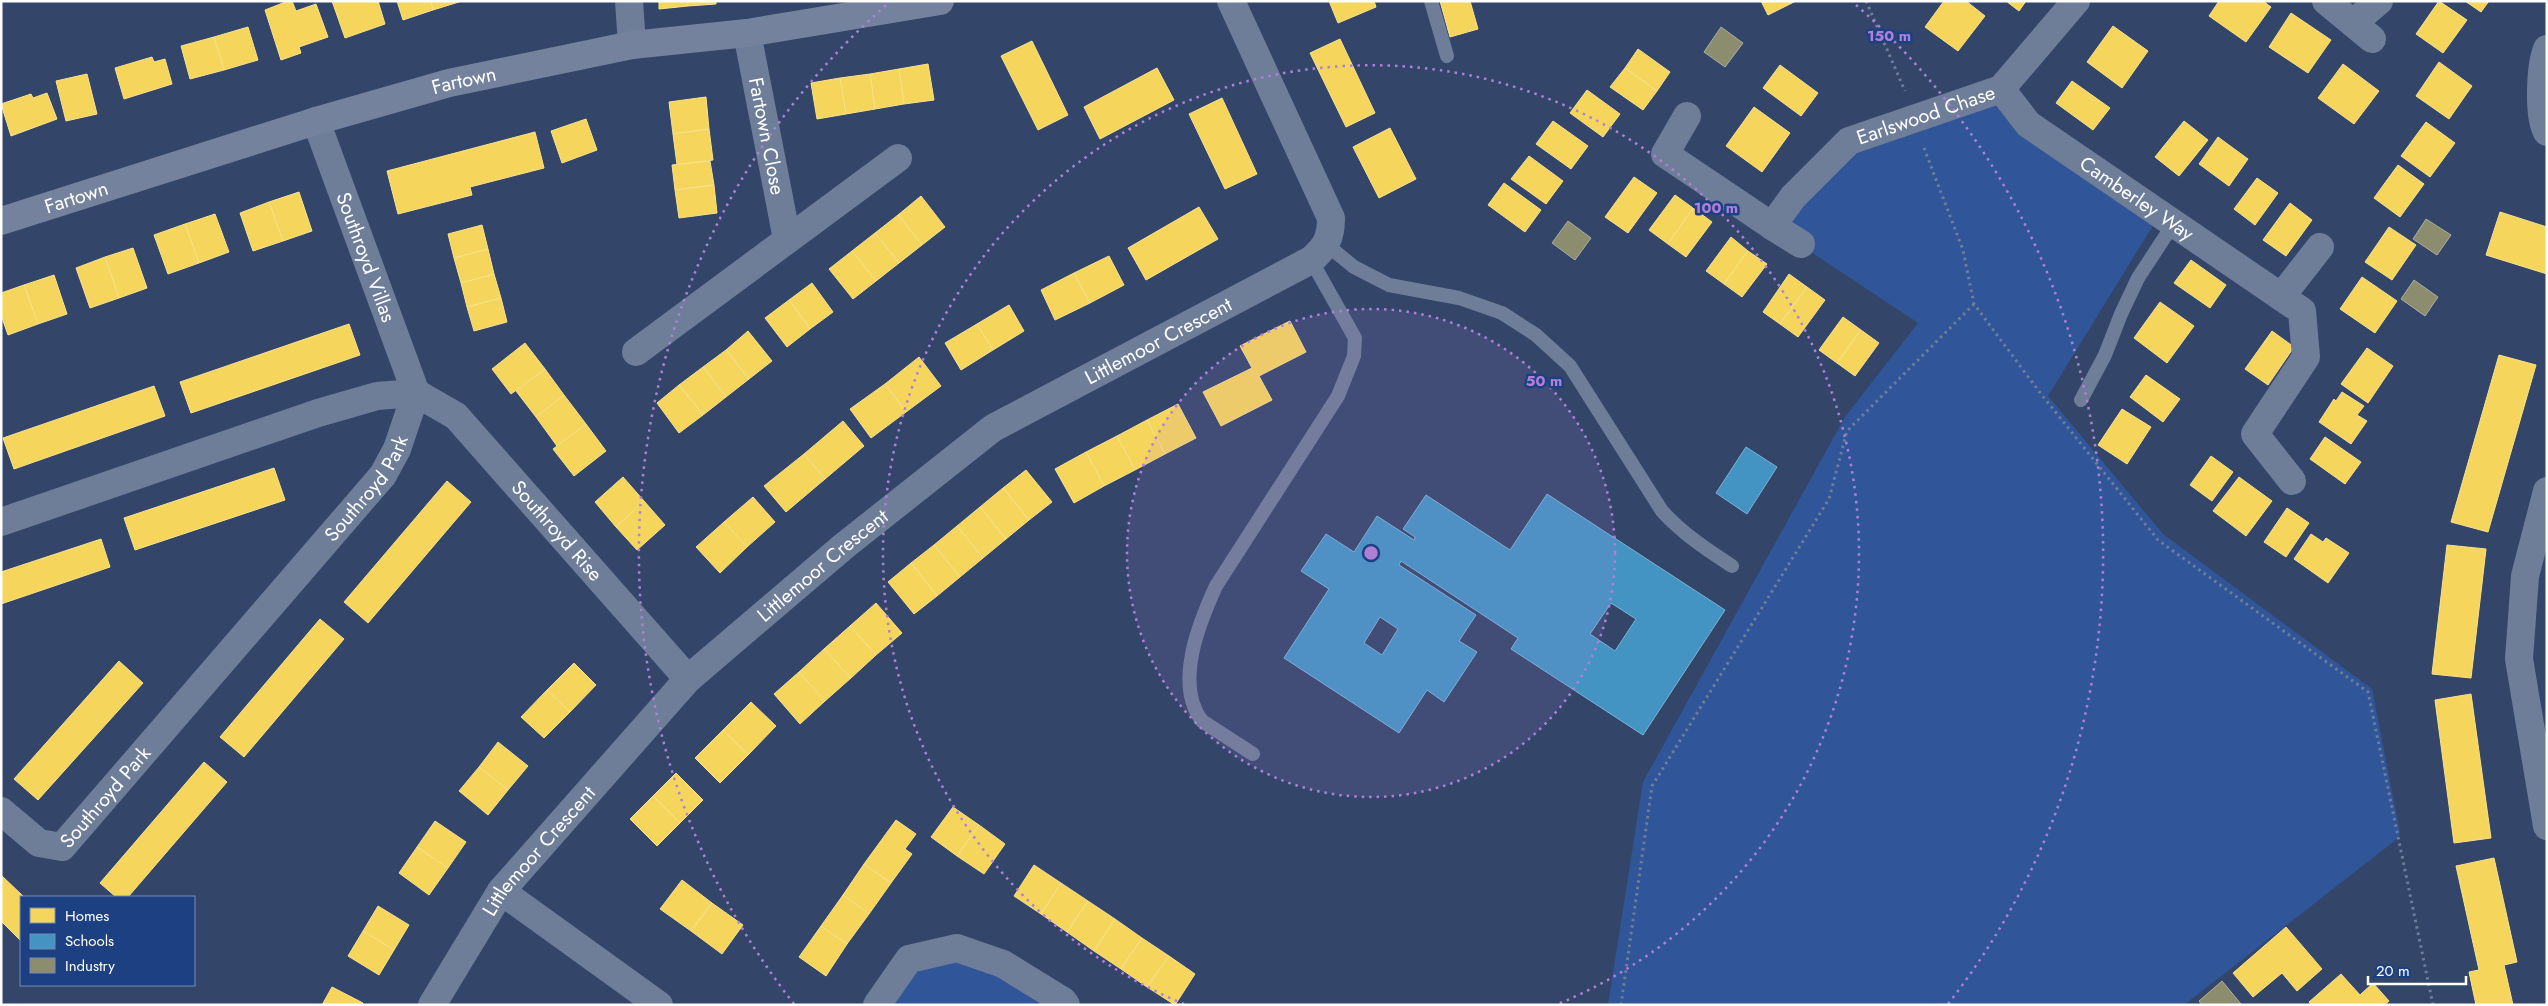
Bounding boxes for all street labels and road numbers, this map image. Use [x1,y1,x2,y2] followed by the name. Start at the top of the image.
[428,60,499,102] street label: Fartown
[741,75,792,197] street label: Fartown Close
[1853,78,1999,152] street label: Earlswood Chase
[2073,149,2200,248] street label: Camberley Way
[41,174,112,221] street label: Fartown
[328,188,403,326] street label: Southroyd Villas
[1080,290,1238,392] street label: Littlemoor Crescent
[318,432,416,548] street label: Southroyd Park
[504,474,609,588] street label: Southroyd Rise
[751,502,895,629] street label: Littlemoor Crescent
[53,740,158,855] street label: Southroyd Park
[475,779,602,922] street label: Littlemoor Crescent

